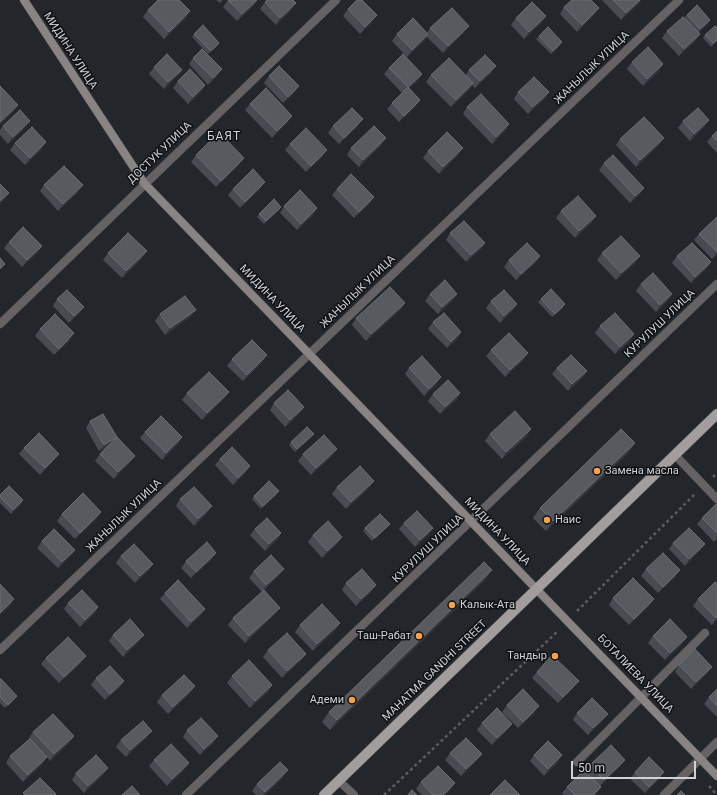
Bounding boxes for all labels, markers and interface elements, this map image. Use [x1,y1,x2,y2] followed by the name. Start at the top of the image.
[40,10,100,92] street label: МИДИНА УЛИЦА
[552,29,632,107] street label: ЖАНЫЛЫК УЛИЦА
[125,119,195,187] street label: ДОСТУК УЛИЦА
[207,130,241,144] district label: БАЯТ
[318,253,398,331] street label: ЖАНЫЛЫК УЛИЦА
[236,262,308,336] street label: МИДИНА УЛИЦА
[622,287,698,361] street label: КУРУЛУШ УЛИЦА
[605,464,679,478] place label: Замена масла
[592,466,602,476] marker: Замена масла
[84,477,164,555] street label: ЖАНЫЛЫК УЛИЦА
[461,495,533,569] street label: МИДИНА УЛИЦА
[390,512,466,586] street label: КУРУЛУШ УЛИЦА
[555,513,581,527] place label: Наис
[542,515,552,525] marker: Наис
[460,598,515,612] place label: Калык-Ата
[447,600,457,610] marker: Калык-Ата
[380,618,490,724] street label: MAHATMA GANDHI STREET
[357,629,411,643] place label: Таш-Рабат
[414,631,424,641] marker: Таш-Рабат
[594,632,676,716] street label: БОТАЛИЕВА УЛИЦА
[507,649,547,663] place label: Тандыр
[550,651,560,661] marker: Тандыр
[310,693,344,707] place label: Адеми
[347,695,357,705] marker: Адеми
[573,753,698,779] scale bar
[578,761,605,775] text: 50 m

